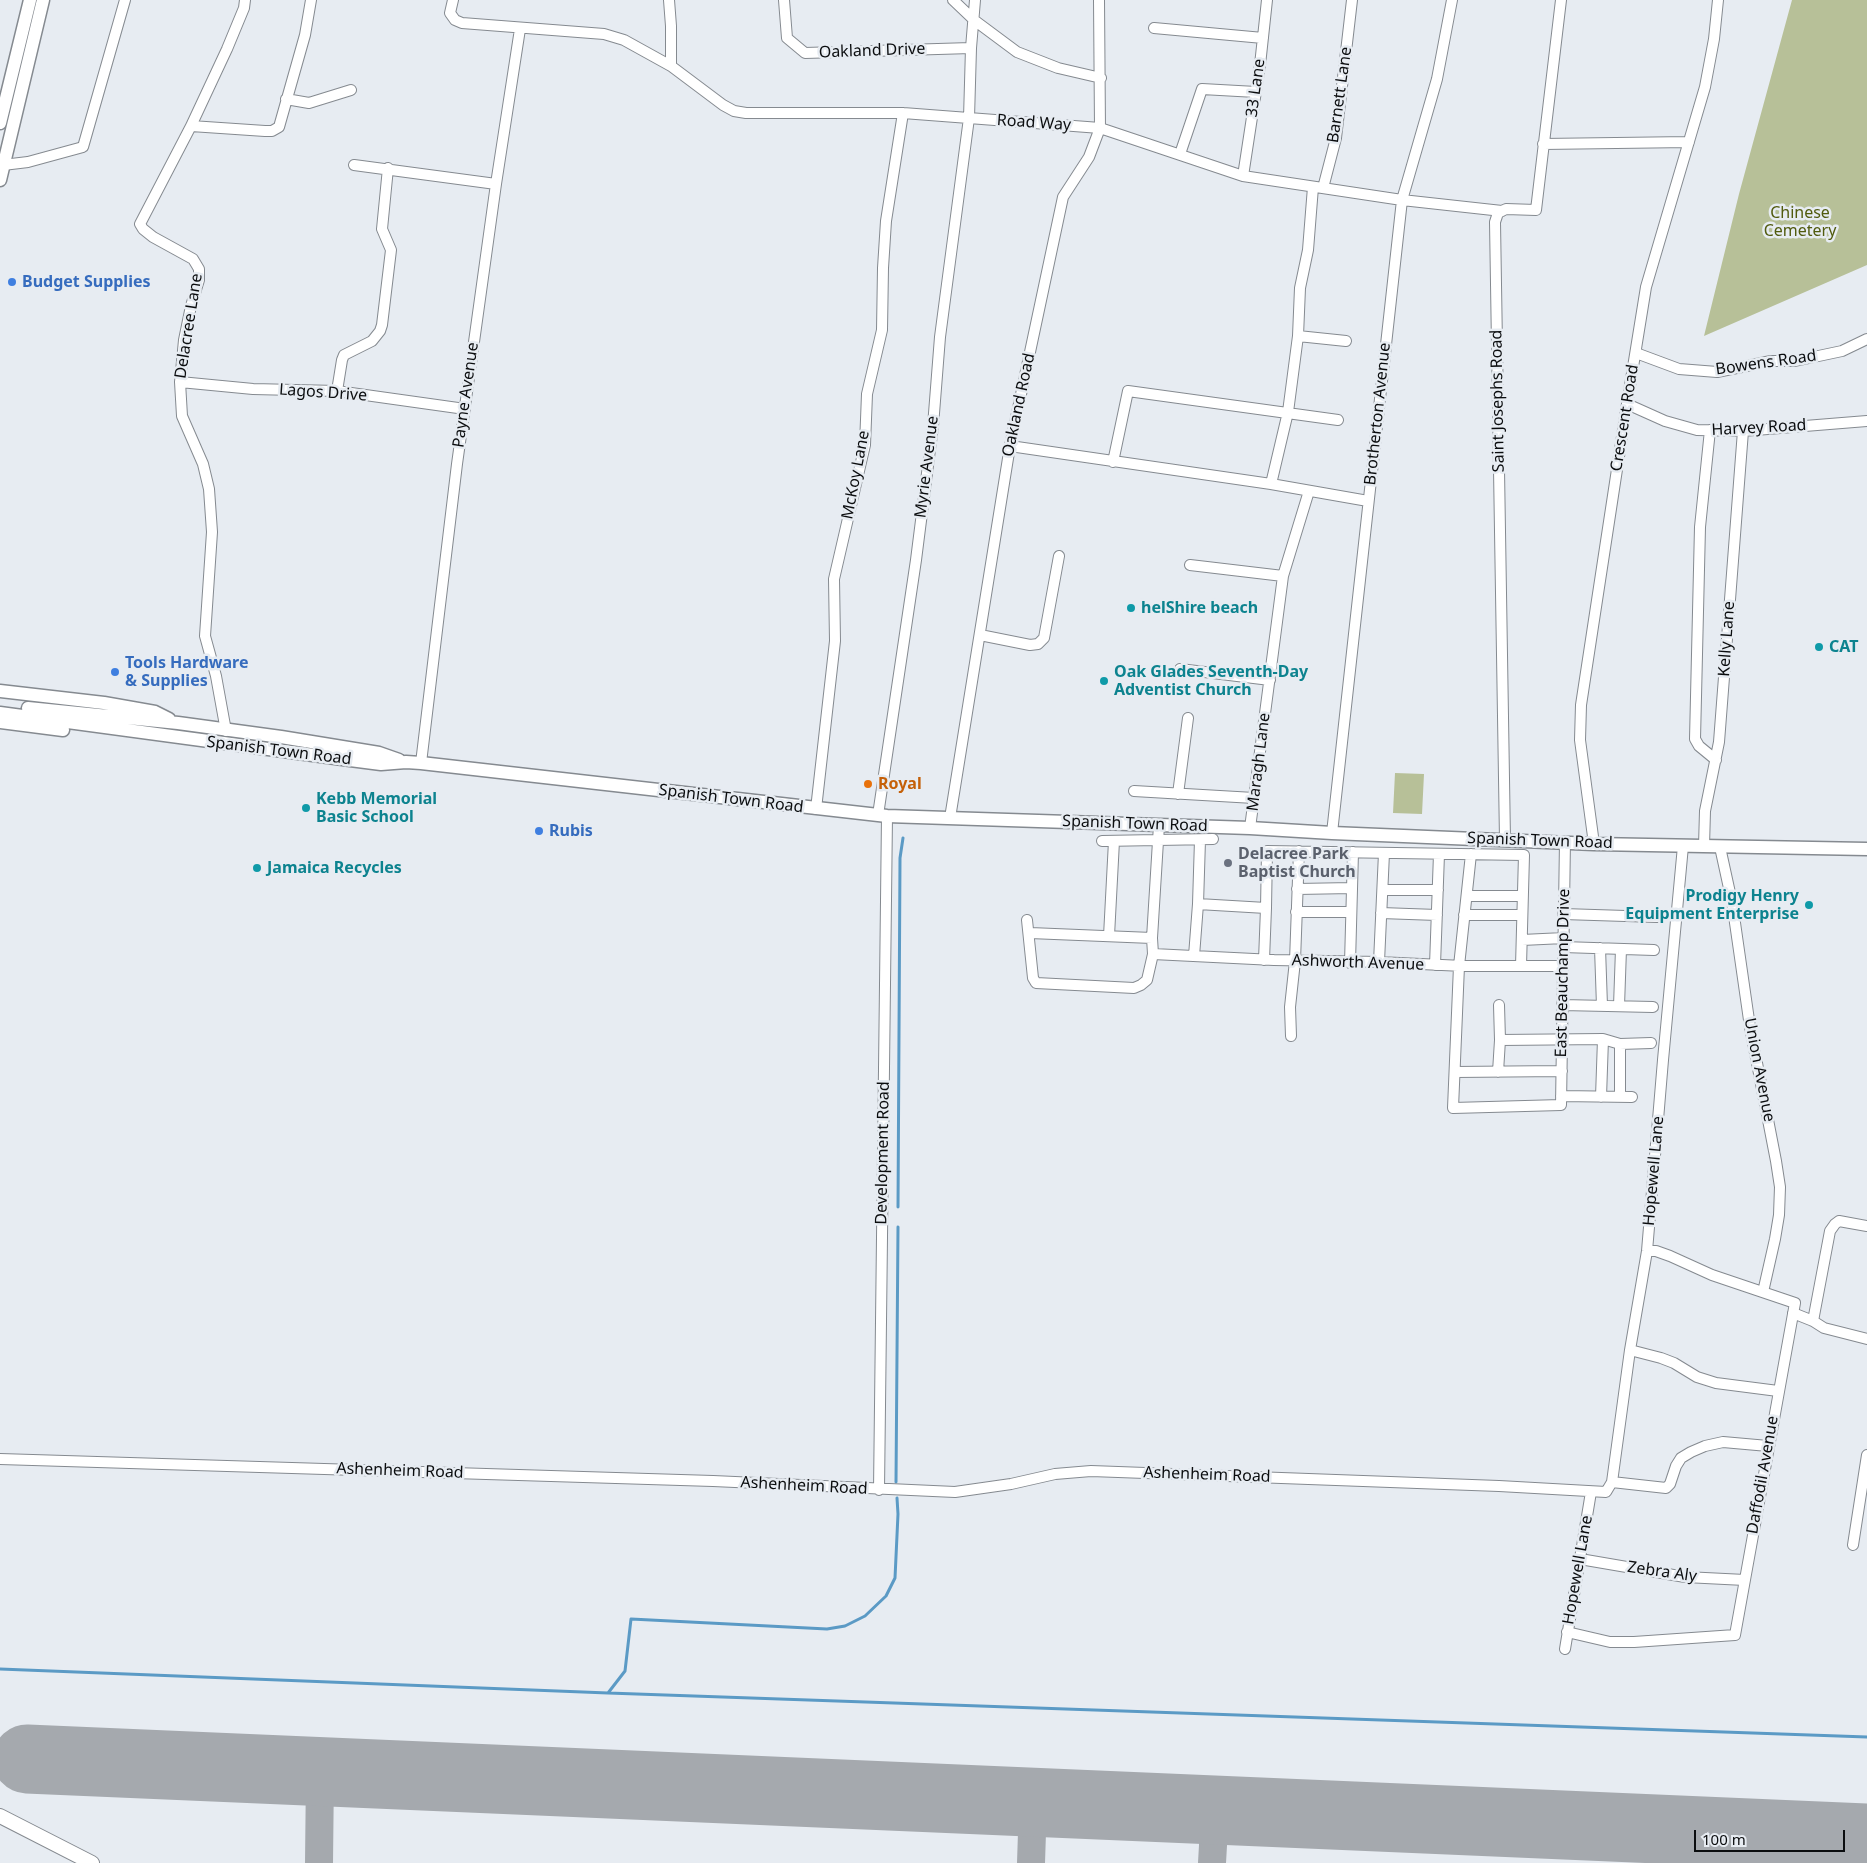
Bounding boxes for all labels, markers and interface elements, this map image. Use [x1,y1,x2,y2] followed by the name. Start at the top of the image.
[818,40,926,62] street label: Oakland Drive
[1324,46,1356,144] street label: Barnett Lane
[1242,58,1270,118] street label: 33 Lane
[996,111,1072,135] street label: Road Way
[1764,203,1836,241] park label: Chinese Cemetery
[22,272,150,292] place label: Budget Supplies
[171,272,207,380] street label: Delacree Lane
[6,276,18,288] marker: Budget Supplies
[1487,330,1509,472] street label: Saint Josephs Road
[449,341,483,449] street label: Payne Avenue
[1361,342,1395,486] street label: Brotherton Avenue
[1714,346,1818,380] street label: Bowens Road
[999,351,1039,459] street label: Oakland Road
[1607,363,1643,473] street label: Crescent Road
[278,380,368,406] street label: Lagos Drive
[911,415,943,519] street label: Myrie Avenue
[1711,416,1807,440] street label: Harvey Road
[838,429,874,521] street label: McKoy Lane
[1141,598,1258,618] place label: helShire beach
[1715,601,1739,677] street label: Kelly Lane
[1125,602,1137,614] marker: helShire beach
[1829,637,1858,657] place label: CAT
[1813,641,1825,653] marker: CAT
[125,653,249,691] place label: Tools Hardware & Supplies
[1114,662,1308,700] place label: Oak Glades Seventh-Day Adventist Church
[109,666,121,678] marker: Tools Hardware & Supplies
[1098,675,1110,687] marker: Oak Glades Seventh-Day Adventist Church
[1243,712,1275,812] street label: Maragh Lane
[206,733,352,769] street label: Spanish Town Road
[878,774,922,794] place label: Royal
[862,778,874,790] marker: Royal
[658,781,804,817] street label: Spanish Town Road
[316,789,437,827] place label: Kebb Memorial Basic School
[300,802,312,814] marker: Kebb Memorial Basic School
[1062,812,1208,836] street label: Spanish Town Road
[549,821,593,841] place label: Rubis
[533,825,545,837] marker: Rubis
[1467,829,1613,853] street label: Spanish Town Road
[1238,844,1356,882] place label: Delacree Park Baptist Church
[1222,857,1234,869] marker: Delacree Park Baptist Church
[267,858,402,878] place label: Jamaica Recycles
[251,862,263,874] marker: Jamaica Recycles
[1625,886,1799,924] place label: Prodigy Henry Equipment Enterprise
[1552,888,1574,1058] street label: East Beauchamp Drive
[1803,899,1815,911] marker: Prodigy Henry Equipment Enterprise
[1291,951,1425,975] street label: Ashworth Avenue
[1740,1016,1778,1124] street label: Union Avenue
[872,1081,894,1225] street label: Development Road
[1640,1115,1668,1227] street label: Hopewell Lane
[1743,1414,1783,1536] street label: Daffodil Avenue
[336,1459,464,1483] street label: Ashenheim Road
[1143,1463,1271,1487] street label: Ashenheim Road
[740,1473,868,1499] street label: Ashenheim Road
[1559,1514,1597,1626] street label: Hopewell Lane
[1626,1558,1698,1586] street label: Zebra Aly
[1697,1820,1848,1852] scale bar
[1702,1829,1746,1849] text: 100 m

